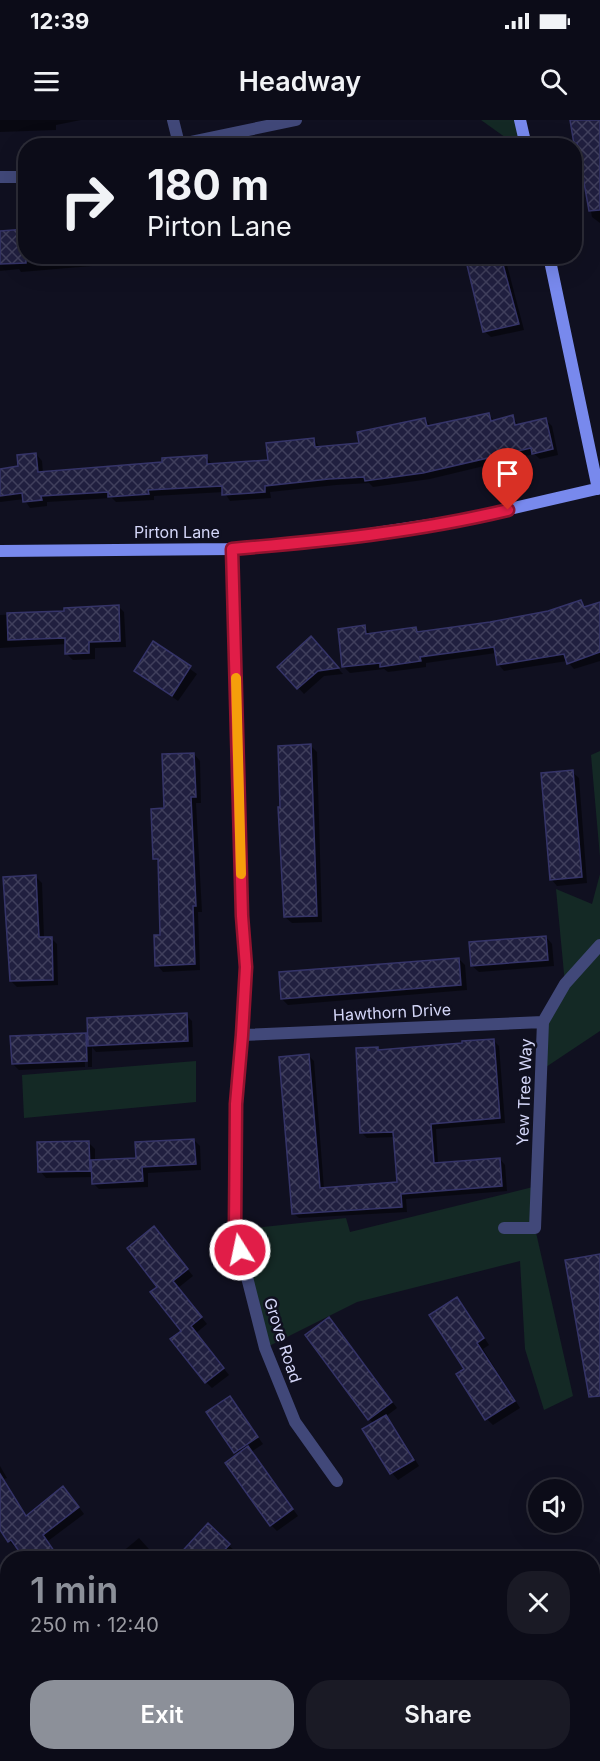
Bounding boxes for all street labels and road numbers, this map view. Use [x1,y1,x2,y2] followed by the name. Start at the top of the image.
[134,522,220,542] street label: Pirton Lane
[332,999,452,1025] street label: Hawthorn Drive
[512,1038,536,1146] street label: Yew Tree Way
[260,1295,306,1385] street label: Grove Road

